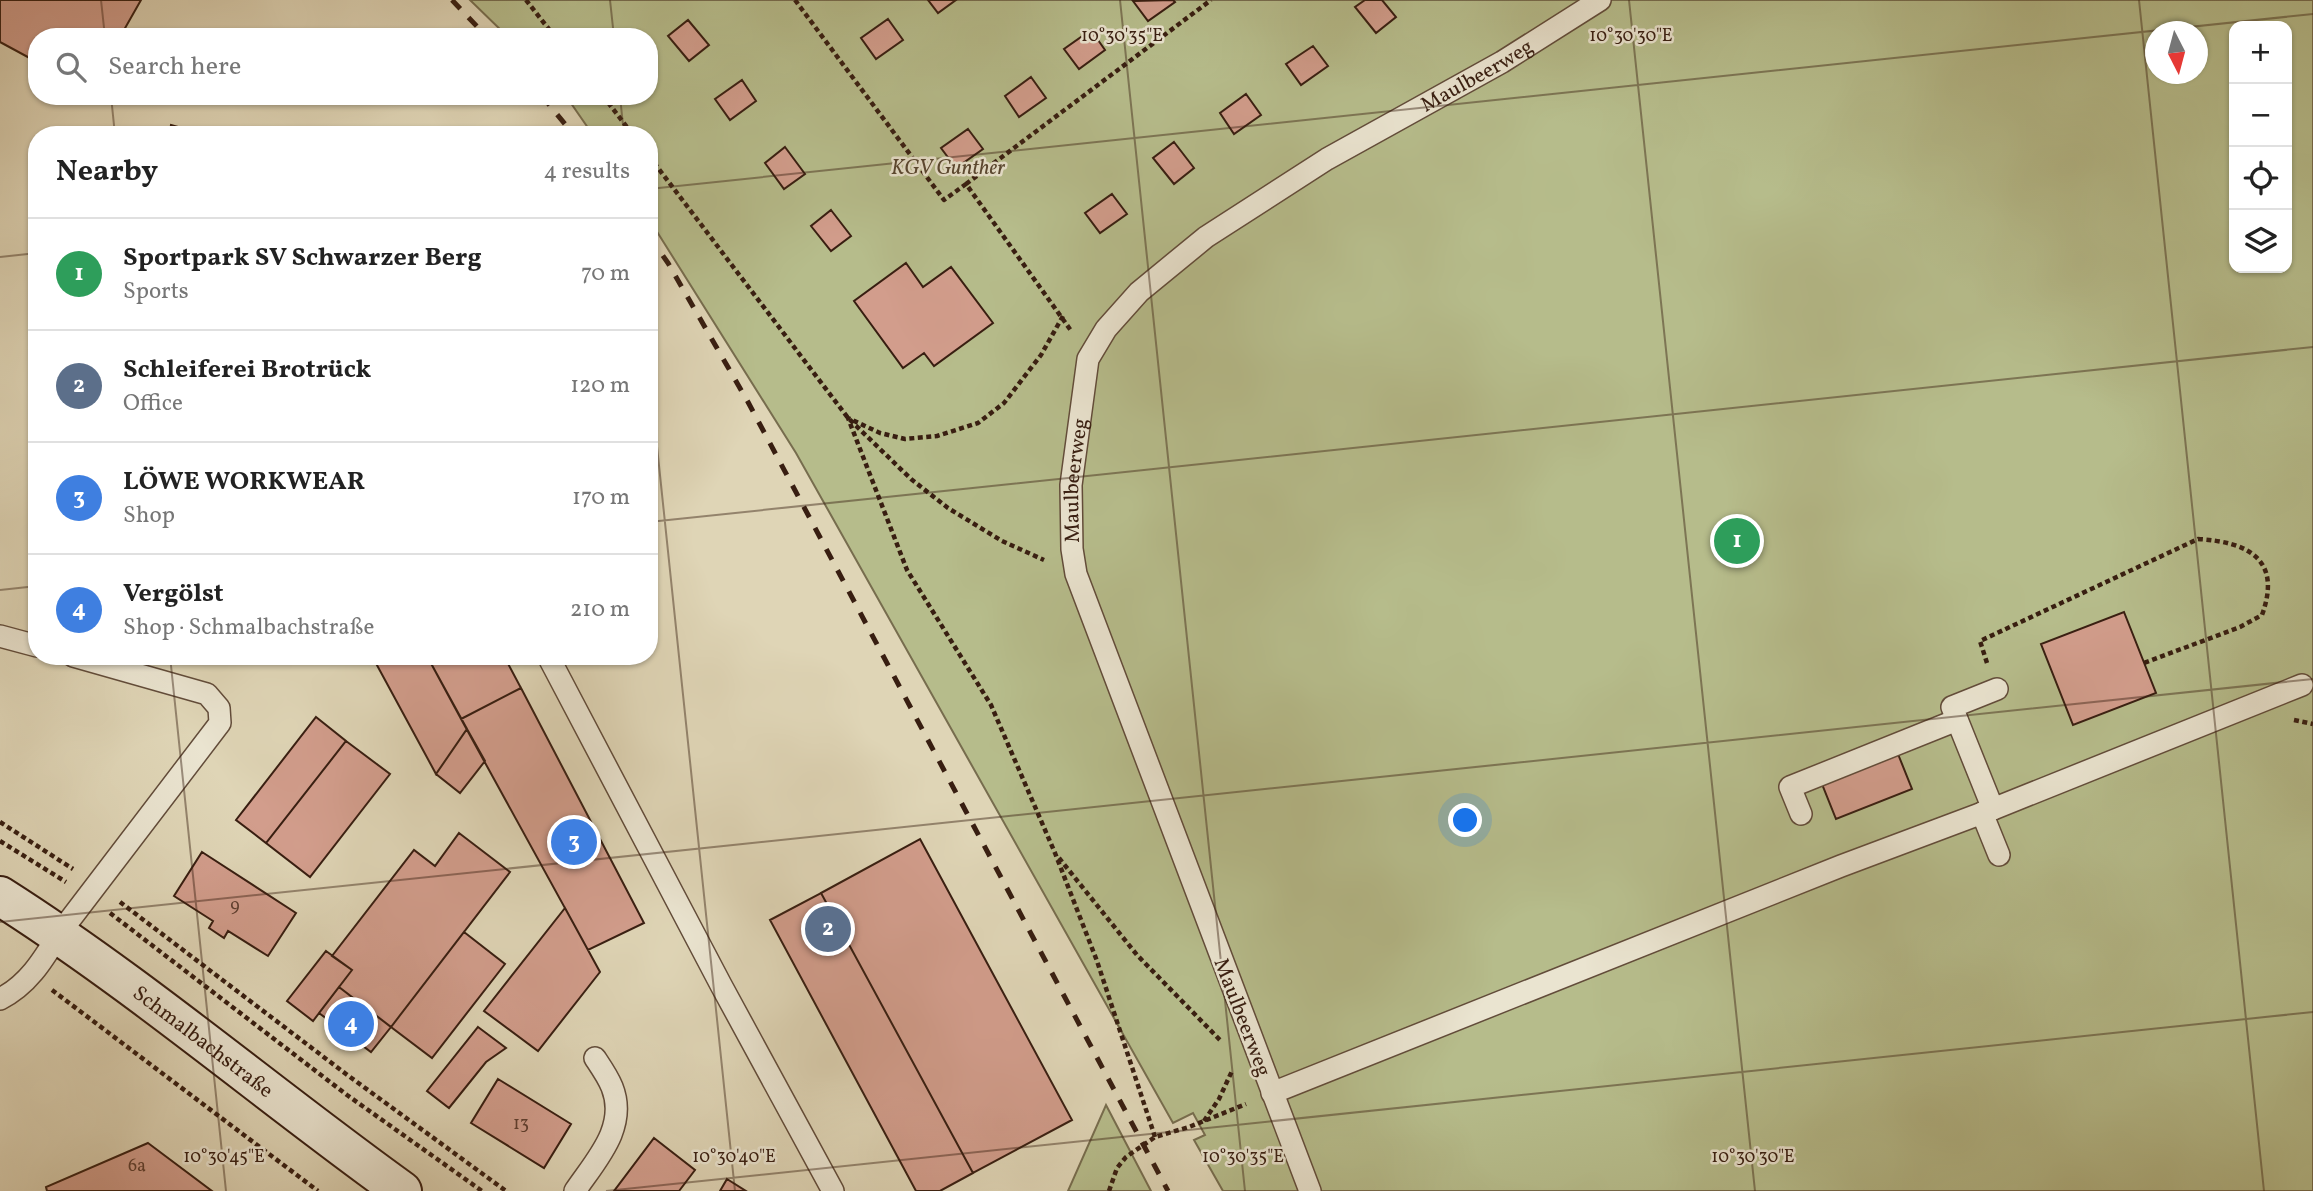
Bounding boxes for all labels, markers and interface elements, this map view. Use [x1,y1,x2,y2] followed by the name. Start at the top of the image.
[2145,21,2208,84] north arrow
[2229,21,2292,273] map controls
[2229,21,2292,84] button: +
[1081,24,1163,49] text: 10°30'35"E
[1589,24,1673,49] text: 10°30'30"E
[28,28,658,105] search box
[1416,33,1539,120] street label: Maulbeerweg
[52,48,90,86] icon: search
[108,49,241,85] text: Search here
[2229,84,2292,147] button: −
[2229,147,2292,210] button: locate
[56,151,158,193] text: Nearby
[891,154,1005,183] park label: KGV Gunther
[544,156,630,188] text: 4 results
[2229,210,2292,273] button: layers
[123,240,482,276] text: Sportpark SV Schwarzer Berg
[74,258,84,290] text: 1
[581,258,630,290] text: 70 m
[123,276,189,308] text: Sports
[123,352,371,388] text: Schleiferei Brotrück
[73,370,85,402] text: 2
[570,370,630,402] text: 120 m
[123,388,183,420] text: Office
[1058,416,1096,543] street label: Maulbeerweg
[123,464,365,500] text: LÖWE WORKWEAR
[73,482,85,514] text: 3
[572,482,630,514] text: 170 m
[123,500,175,532] text: Shop
[1714,515,1760,567] pin: 1
[123,576,224,612] text: Vergölst
[72,594,86,626] text: 4
[570,594,630,626] text: 210 m
[123,612,374,644] text: Shop · Schmalbachstraße
[1448,803,1482,837] your location
[551,816,597,868] pin: 3
[230,894,240,919] house number: 9
[805,903,851,955] pin: 2
[1206,954,1278,1081] street label: Maulbeerweg
[126,979,279,1105] street label: Schmalbachstraße
[328,998,374,1050] pin: 4
[513,1112,529,1137] house number: 13
[183,1145,265,1170] text: 10°30'45"E
[692,1145,776,1170] text: 10°30'40"E
[1202,1145,1284,1170] text: 10°30'35"E
[1711,1145,1795,1170] text: 10°30'30"E
[128,1154,146,1179] house number: 6a

